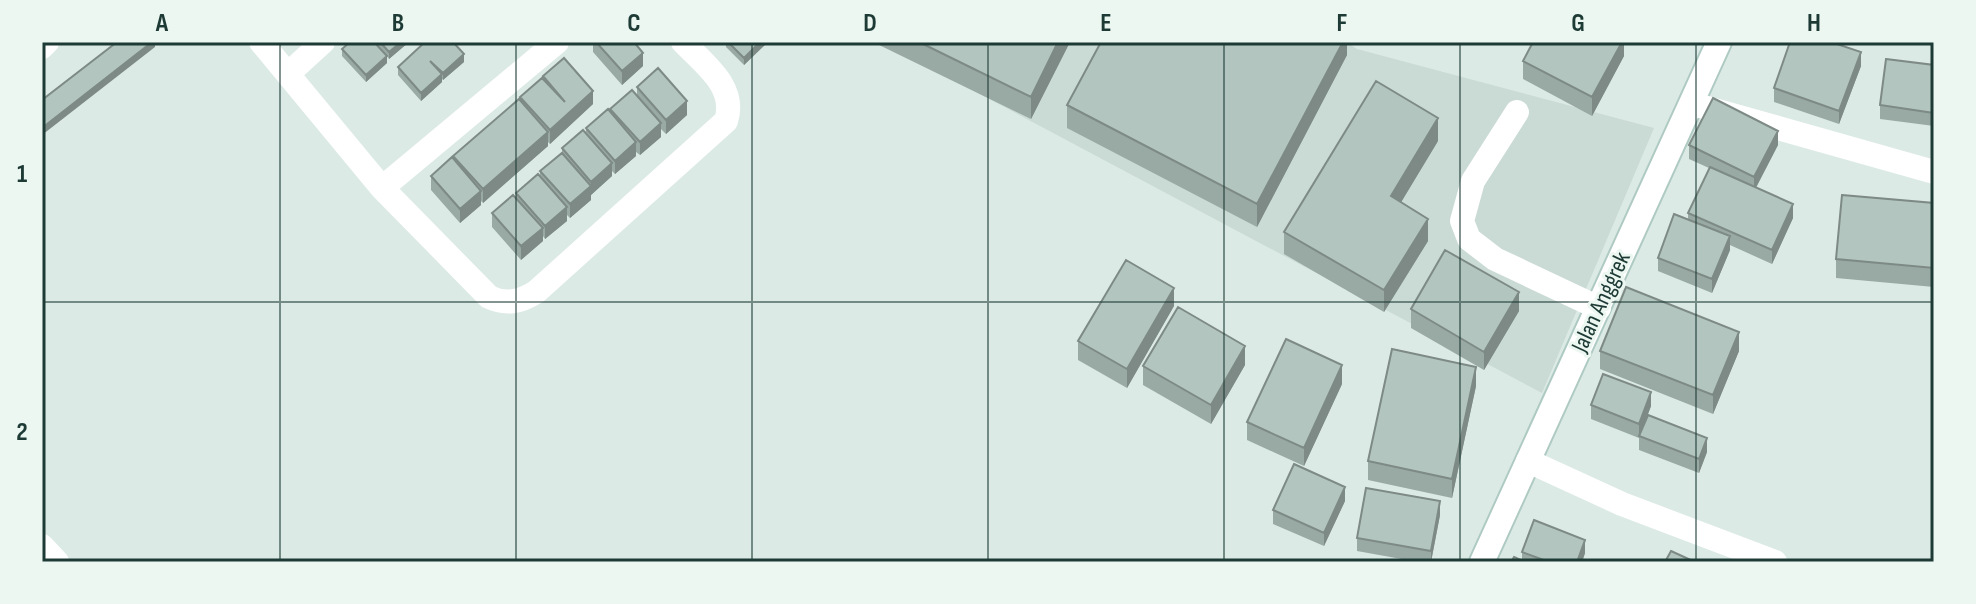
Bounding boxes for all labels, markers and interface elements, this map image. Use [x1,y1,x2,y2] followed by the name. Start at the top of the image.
[155,8,169,39] text: A
[392,8,404,39] text: B
[627,8,641,39] text: C
[863,8,877,39] text: D
[1100,8,1112,39] text: E
[1337,8,1348,39] text: F
[1571,8,1585,39] text: G
[1807,8,1821,39] text: H
[17,159,27,190] text: 1
[1565,247,1637,358] street label: Jalan Anggrek
[16,417,28,448] text: 2

